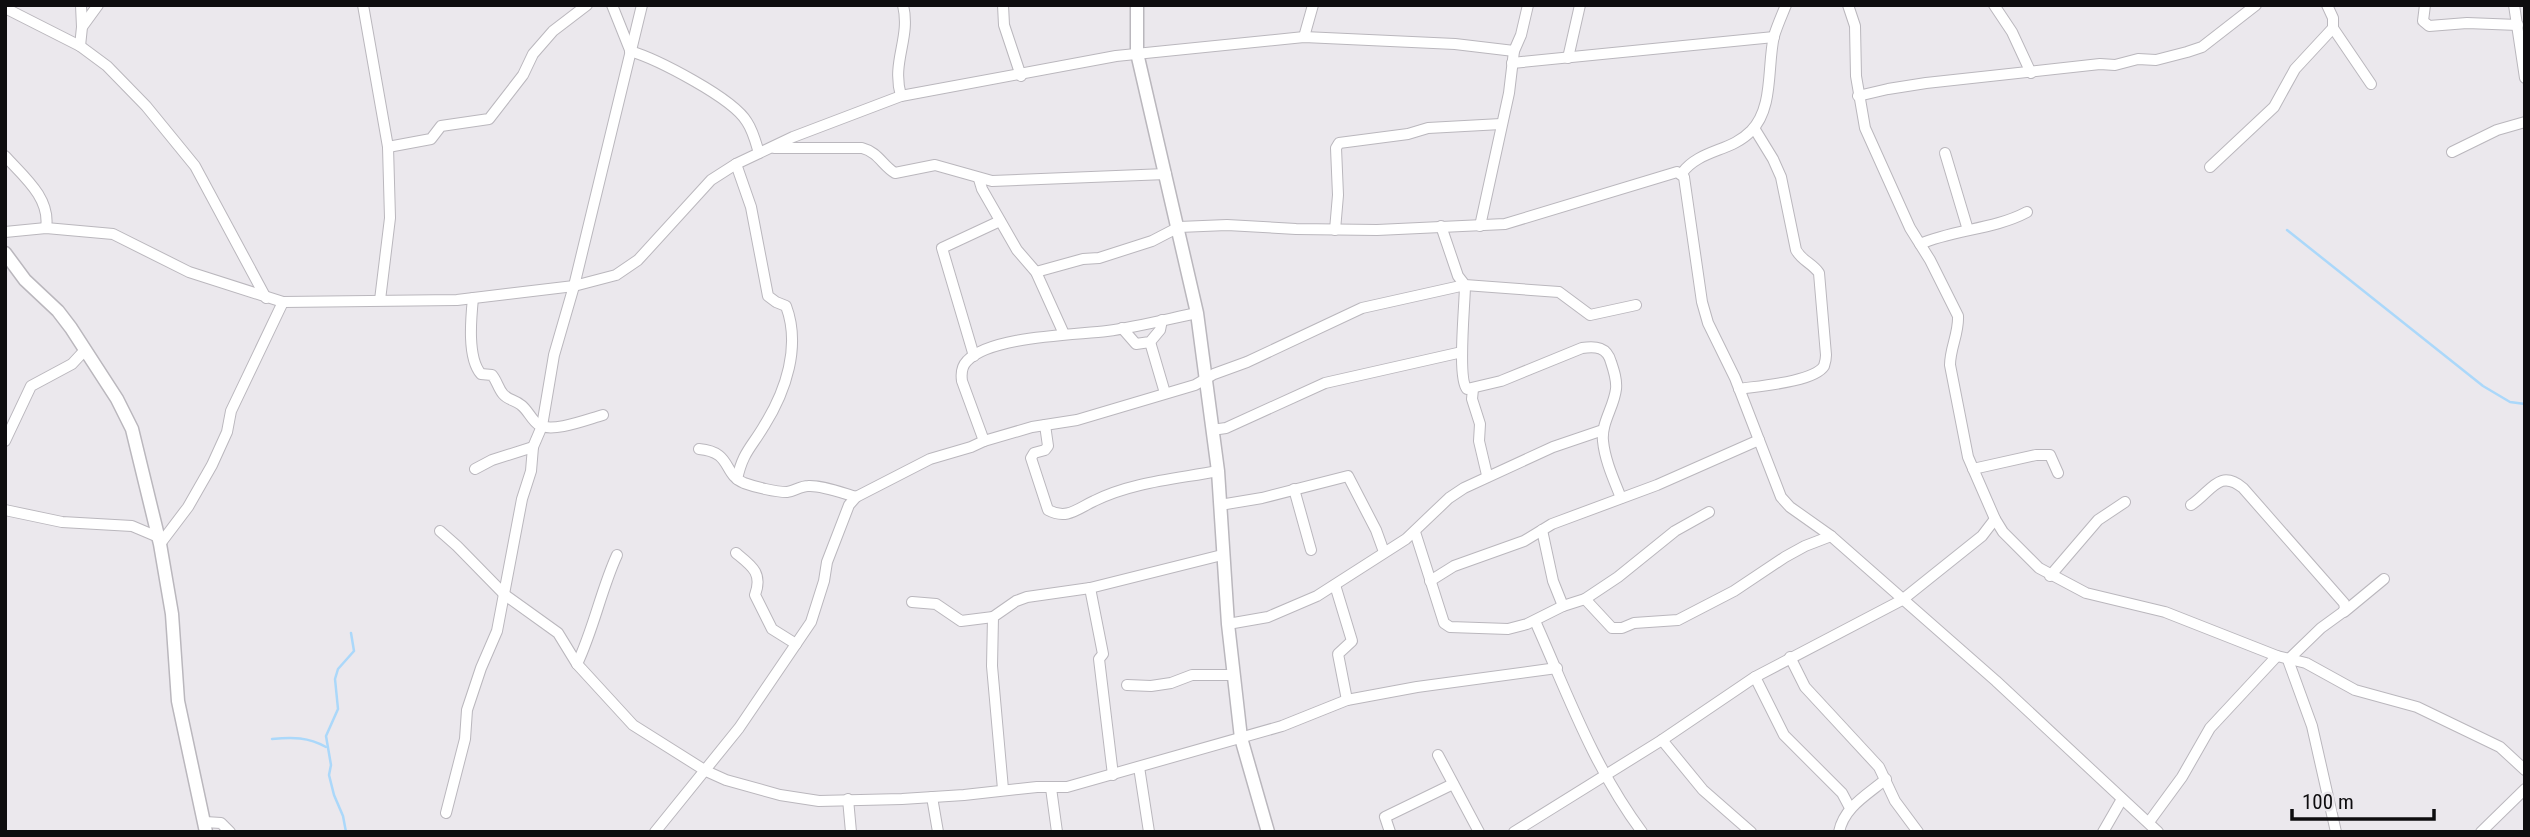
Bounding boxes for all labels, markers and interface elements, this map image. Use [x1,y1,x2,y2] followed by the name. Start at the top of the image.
[2292,778,2434,822] scale bar
[2302,790,2354,814] text: 100 m

